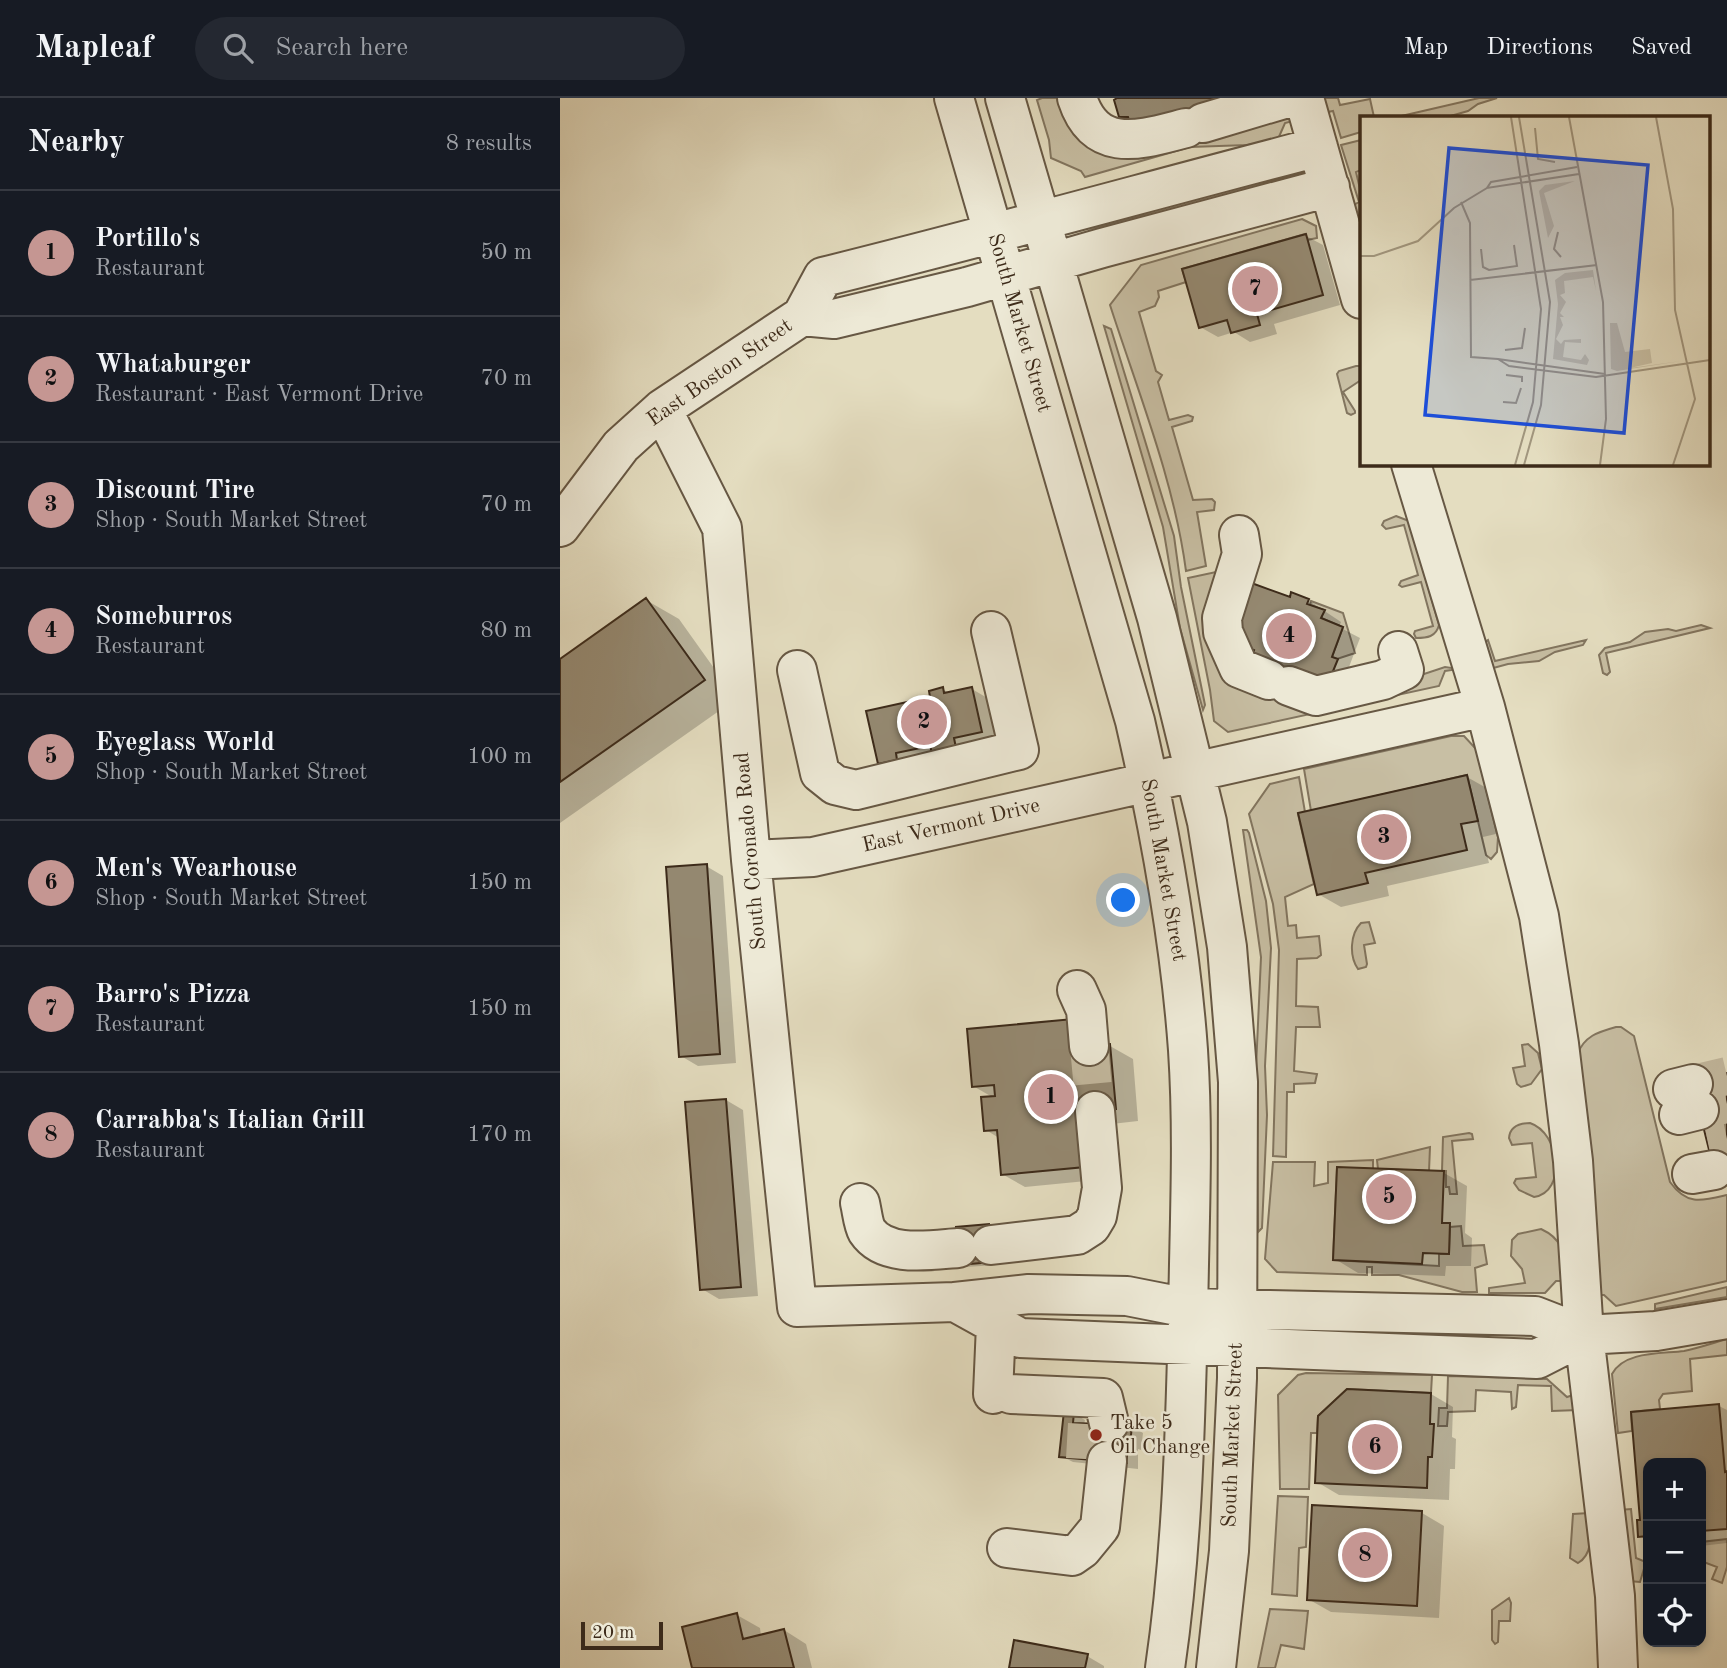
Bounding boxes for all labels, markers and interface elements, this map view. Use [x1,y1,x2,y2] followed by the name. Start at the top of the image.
[195,17,685,80] search box
[219,29,257,67] icon: search
[35,32,153,65] text: Mapleaf
[275,35,408,61] text: Search here
[1404,36,1448,60] text: Map
[1486,36,1593,60] text: Directions
[1631,36,1692,60] text: Saved
[1360,116,1710,466] inset map
[28,128,125,158] text: Nearby
[446,132,532,155] text: 8 results
[95,226,200,252] text: Portillo's
[983,231,1055,415] street label: South Market Street
[44,241,58,264] text: 1
[481,241,532,264] text: 50 m
[95,257,205,280] text: Restaurant
[1232,263,1278,315] pin: 7
[644,315,796,431] street label: East Boston Street
[95,352,251,378] text: Whataburger
[44,367,58,390] text: 2
[481,367,532,390] text: 70 m
[95,383,423,406] text: Restaurant · East Vermont Drive
[95,478,255,504] text: Discount Tire
[44,493,58,516] text: 3
[481,493,532,516] text: 70 m
[95,509,367,532] text: Shop · South Market Street
[95,604,232,630] text: Someburros
[1266,610,1312,662] pin: 4
[44,619,58,642] text: 4
[481,619,532,642] text: 80 m
[95,635,205,658] text: Restaurant
[901,696,947,748] pin: 2
[95,730,275,756] text: Eyeglass World
[44,745,58,768] text: 5
[467,745,532,768] text: 100 m
[732,751,770,951] street label: South Coronado Road
[95,761,367,784] text: Shop · South Market Street
[1137,777,1189,963] street label: South Market Street
[860,795,1042,857] street label: East Vermont Drive
[1361,811,1407,863] pin: 3
[95,856,297,882] text: Men's Wearhouse
[44,871,58,894] text: 6
[467,871,532,894] text: 150 m
[1106,883,1140,917] your location
[95,887,367,910] text: Shop · South Market Street
[95,982,250,1008] text: Barro's Pizza
[44,997,58,1020] text: 7
[467,997,532,1020] text: 150 m
[95,1013,205,1036] text: Restaurant
[1028,1071,1074,1123] pin: 1
[95,1108,365,1134] text: Carrabba's Italian Grill
[44,1123,58,1146] text: 8
[467,1123,532,1146] text: 170 m
[95,1139,205,1162] text: Restaurant
[1366,1171,1412,1223] pin: 5
[1219,1342,1247,1528] street label: South Market Street
[1110,1413,1210,1458] place label: Take 5 Oil Change
[1352,1421,1398,1473] pin: 6
[1088,1427,1104,1443] marker: Take 5 Oil Change
[1643,1458,1706,1647] map controls
[1643,1458,1706,1521] button: +
[1643,1521,1706,1584] button: −
[1342,1529,1388,1581] pin: 8
[1643,1584,1706,1647] button: locate
[581,1619,663,1651] scale bar
[592,1624,634,1643] text: 20 m

